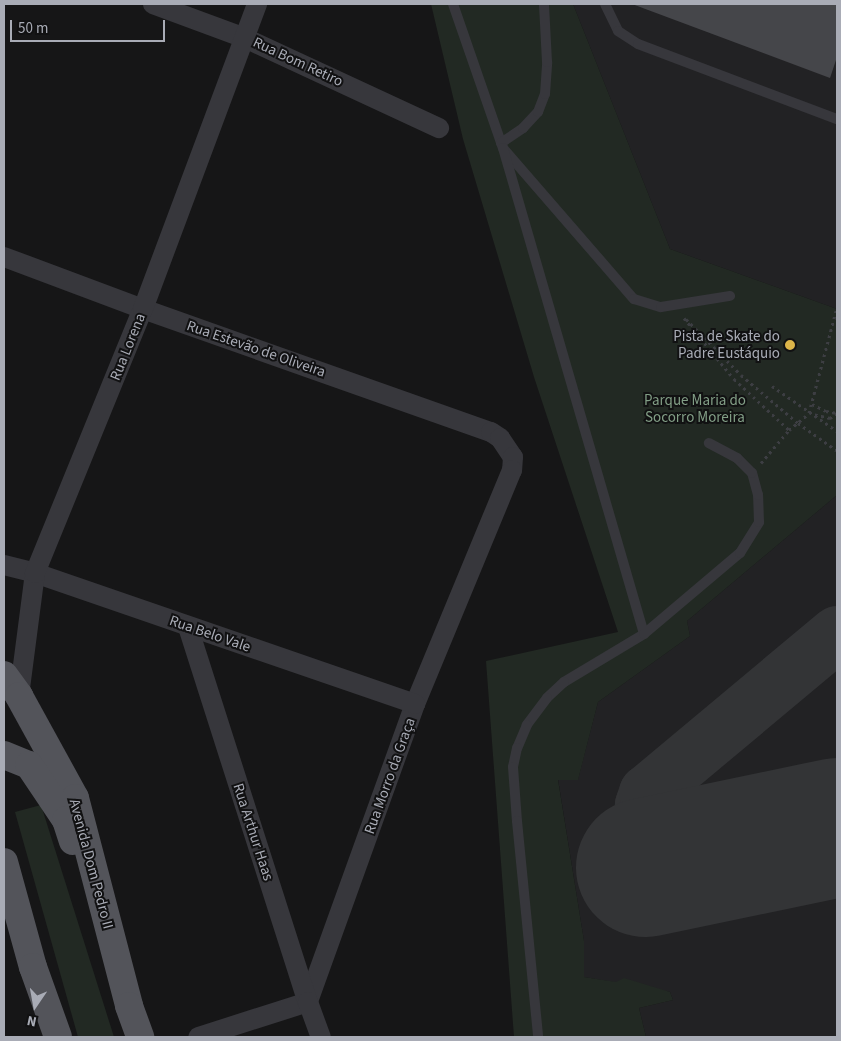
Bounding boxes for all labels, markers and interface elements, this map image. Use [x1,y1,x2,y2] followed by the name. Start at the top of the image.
[12,10,168,42] scale bar
[18,18,48,39] text: 50 m
[250,33,346,91] street label: Rua Bom Retiro
[106,311,150,383] street label: Rua Lorena
[184,317,328,381] street label: Rua Estevão de Oliveira
[673,327,780,362] place label: Pista de Skate do Padre Eustáquio
[784,339,796,351] marker: Pista de Skate do Padre Eustáquio
[644,391,746,426] park label: Parque Maria do Socorro Moreira
[167,612,253,656] street label: Rua Belo Vale
[361,715,419,837] street label: Rua Morro da Graça
[229,781,277,883] street label: Rua Arthur Haas
[65,797,117,931] street label: Avenida Dom Pedro II
[10,981,60,1031] north arrow
[25,1010,39,1031] text: N

